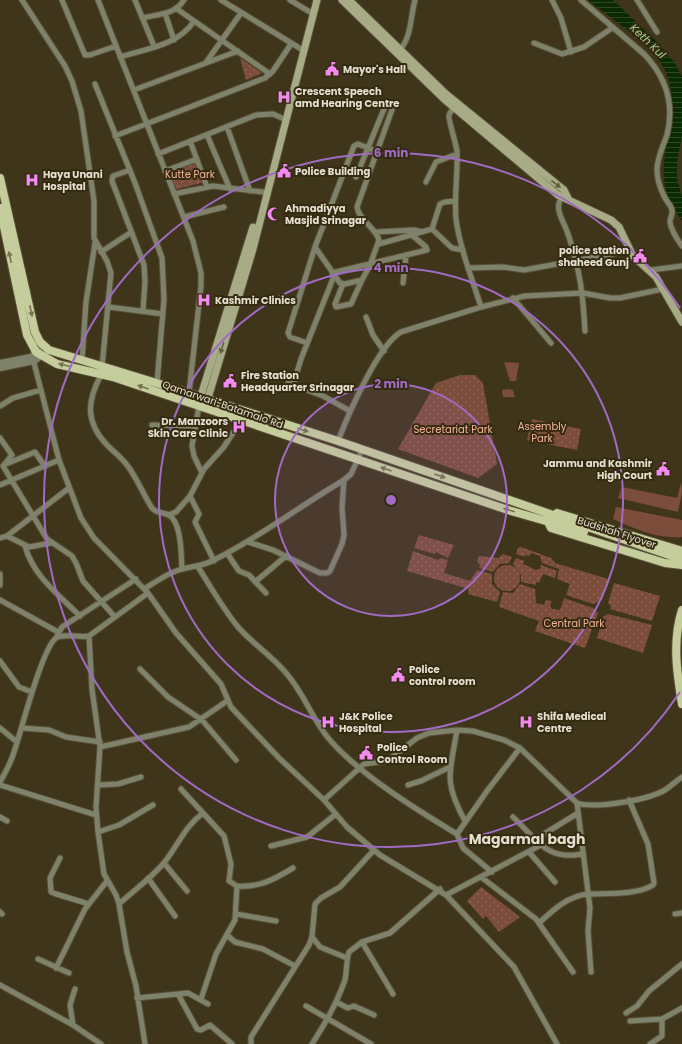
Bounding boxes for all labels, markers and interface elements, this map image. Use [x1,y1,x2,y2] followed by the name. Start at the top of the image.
[627,20,670,62] water label: Keth Kul
[324,61,340,77] public building icon: Mayor's Hall
[343,62,406,77] place label: Mayor's Hall
[295,84,399,111] place label: Crescent Speech amd Hearing Centre
[276,89,292,105] hospital icon: Crescent Speech amd Hearing Centre
[374,144,408,161] text: 6 min
[276,163,292,179] public building icon: Police Building
[295,164,371,179] place label: Police Building
[43,167,103,194] place label: Haya Unani Hospital
[165,167,216,182] park label: Kutte Park
[24,172,40,188] hospital icon: Haya Unani Hospital
[551,179,562,188] one-way arrow
[285,201,367,228] place label: Ahmadiyya Masjid Srinagar
[266,206,282,222] mosque icon: Ahmadiyya Masjid Srinagar
[558,243,629,270] place label: police station shaheed Gunj
[632,248,648,264] public building icon: police station shaheed Gunj
[7,251,13,263] one-way arrow
[373,259,409,276] text: 4 min
[196,292,212,308] hospital icon: Kashmir Clinics
[215,293,296,308] place label: Kashmir Clinics
[28,305,34,317] one-way arrow
[219,342,225,354] one-way arrow
[57,362,69,368] one-way arrow
[241,368,355,395] place label: Fire Station Headquarter Srinagar
[222,373,238,389] public building icon: Fire Station Headquarter Srinagar
[374,375,408,392] text: 2 min
[160,377,285,432] street label: Qamarwari-Batamalo Rd
[137,384,149,390] one-way arrow
[148,414,228,441] place label: Dr. Manzoors Skin Care Clinic
[231,419,247,435] hospital icon: Dr. Manzoors Skin Care Clinic
[518,419,567,446] park label: Assembly Park
[413,422,493,437] park label: Secretariat Park
[298,427,310,433] one-way arrow
[543,456,653,483] place label: Jammu and Kashmir High Court
[655,461,671,477] public building icon: Jammu and Kashmir High Court
[379,466,391,472] one-way arrow
[434,473,446,479] one-way arrow
[384,493,398,507] centre of rings
[503,507,515,513] one-way arrow
[576,513,658,552] street label: Budshah Flyover
[543,616,605,631] park label: Central Park
[409,662,476,689] place label: Police control room
[390,667,406,683] public building icon: Police control room
[339,709,393,736] place label: J&K Police Hospital
[537,709,606,736] place label: Shifa Medical Centre
[320,714,336,730] hospital icon: J&K Police Hospital
[518,714,534,730] hospital icon: Shifa Medical Centre
[377,740,448,767] place label: Police Control Room
[358,745,374,761] public building icon: Police Control Room
[469,829,585,849] district label: Magarmal bagh

